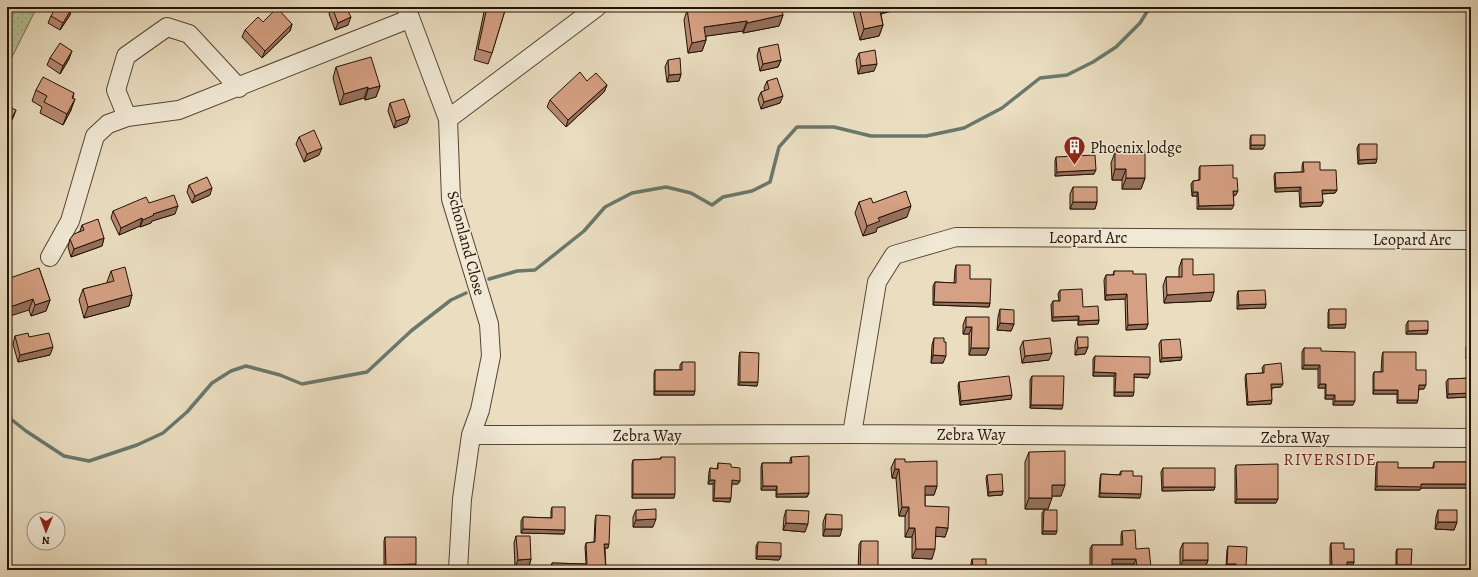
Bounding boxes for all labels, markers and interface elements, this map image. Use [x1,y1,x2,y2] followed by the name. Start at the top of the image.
[1062,134,1088,167] building icon: Phoenix lodge
[1090,137,1182,159] place label: Phoenix lodge
[441,188,491,298] street label: Schonland Close
[1049,227,1128,249] street label: Leopard Arc
[1373,229,1452,251] street label: Leopard Arc
[937,424,1006,446] street label: Zebra Way
[613,425,682,447] street label: Zebra Way
[1261,427,1330,449] street label: Zebra Way
[1283,448,1377,471] district label: RIVERSIDE
[26,511,66,551] north arrow
[42,533,50,548] text: N

